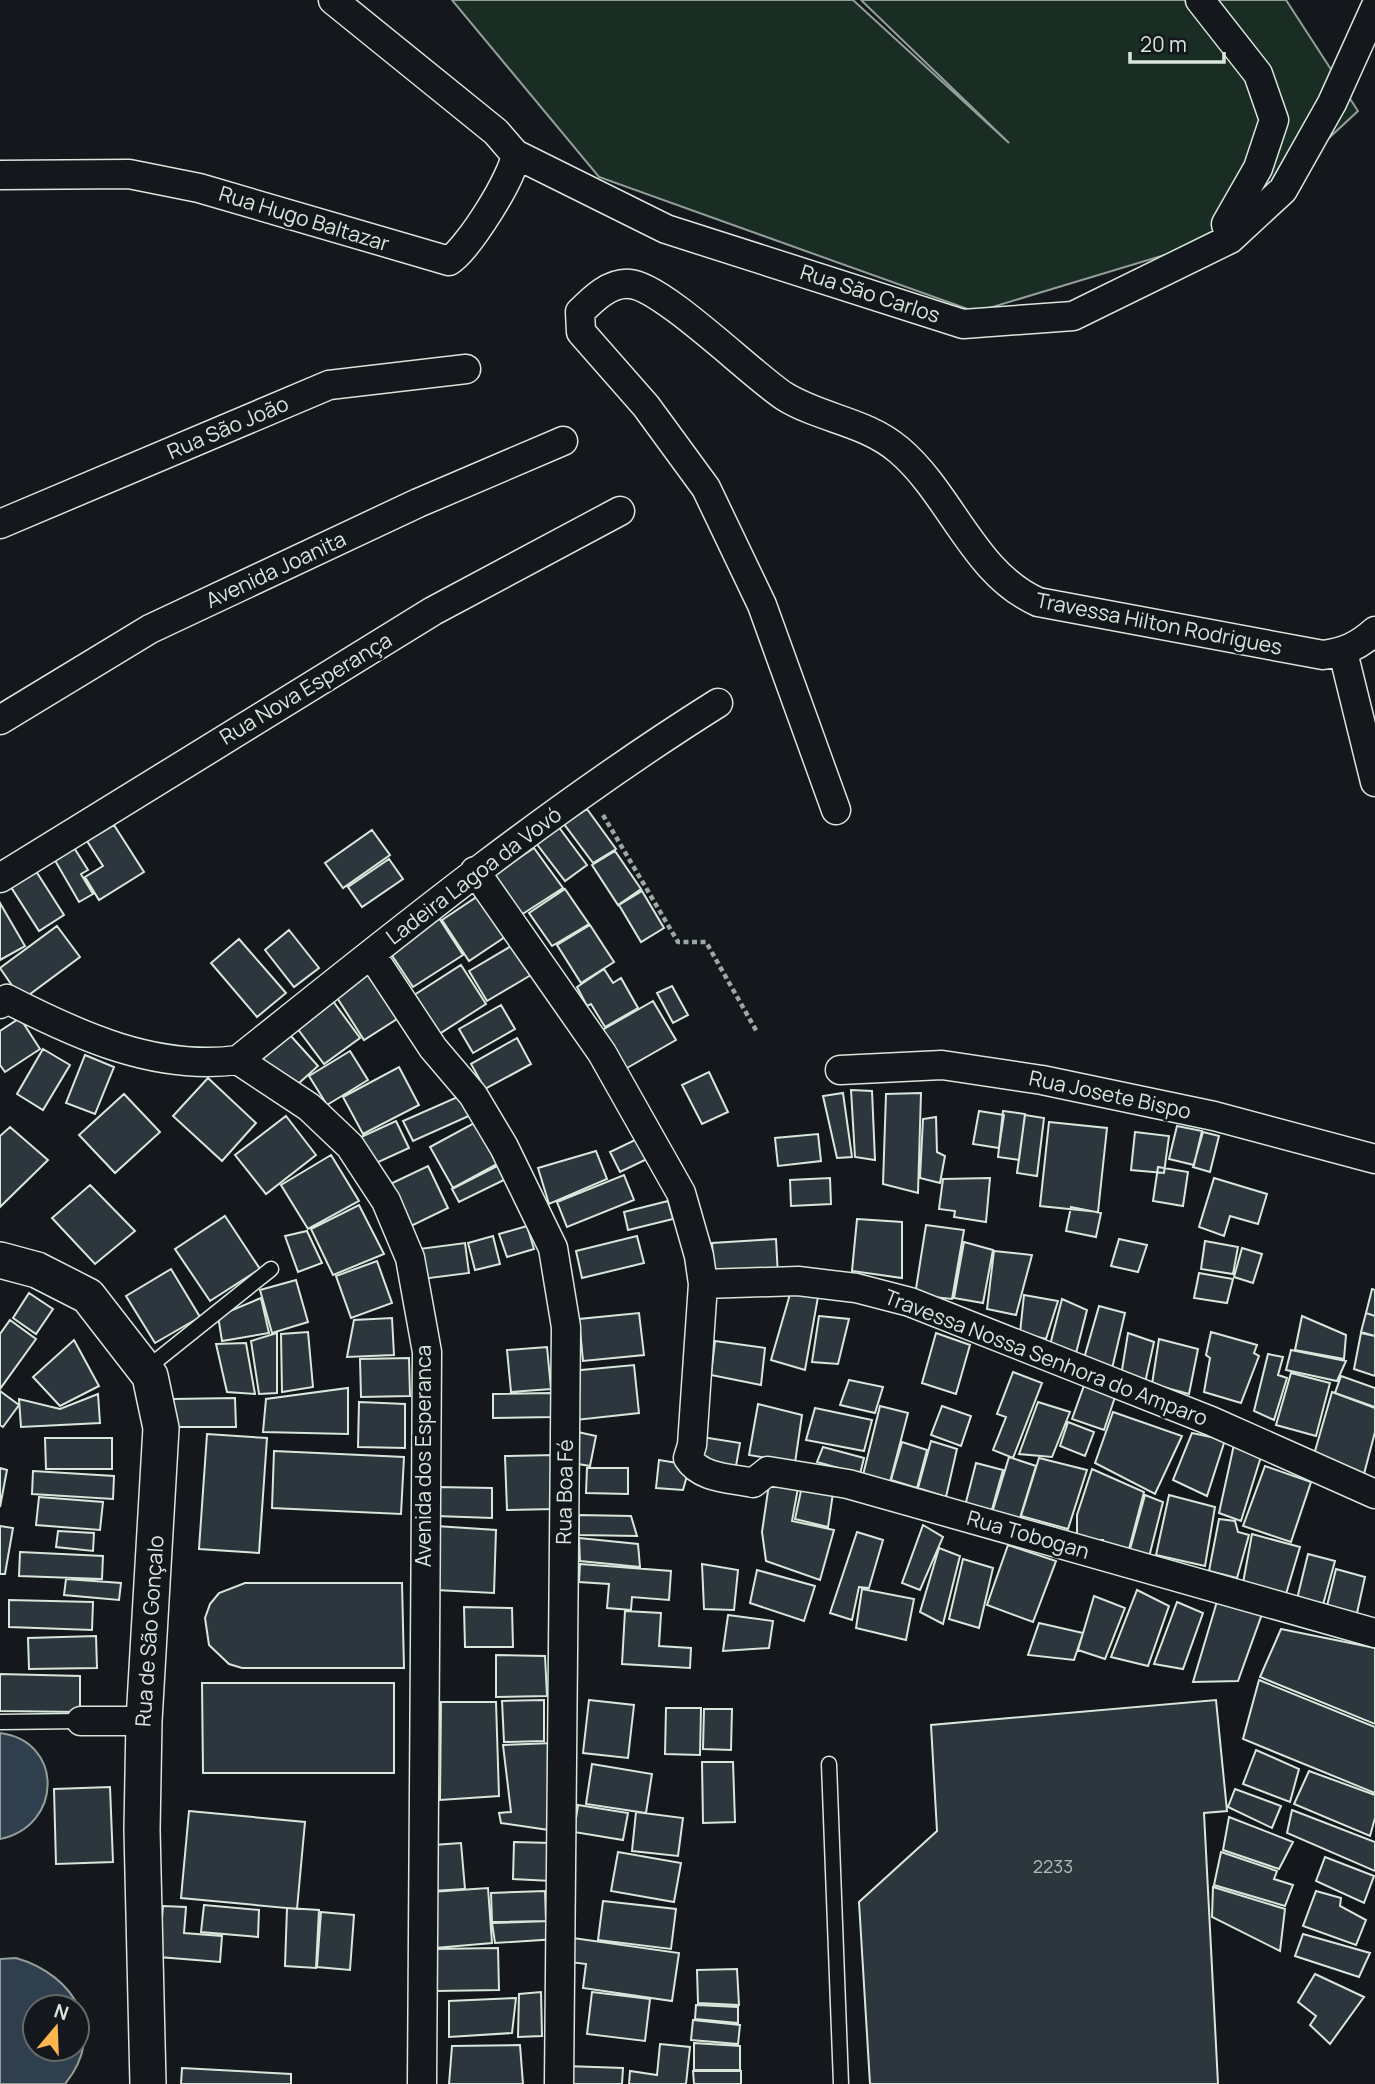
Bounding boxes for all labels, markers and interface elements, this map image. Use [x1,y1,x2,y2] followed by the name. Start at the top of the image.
[1130,21,1224,65] scale bar
[1140,30,1187,58] text: 20 m
[216,179,393,257] street label: Rua Hugo Baltazar
[797,257,944,329] street label: Rua São Carlos
[163,389,292,465] street label: Rua São João
[201,524,350,614] street label: Avenida Joanita
[1034,585,1285,661] street label: Travessa Hilton Rodrigues
[214,626,397,751] street label: Rua Nova Esperança
[380,800,567,950] street label: Ladeira Lagoa da Vovó
[1027,1063,1194,1125] street label: Rua Josete Bispo
[881,1282,1212,1432] street label: Travessa Nossa Senhora do Amparo
[409,1345,437,1567] street label: Avenida dos Esperanca
[549,1439,579,1545] street label: Rua Boa Fé
[964,1503,1093,1565] street label: Rua Tobogan
[128,1534,170,1728] street label: Rua de São Gonçalo
[1033,1854,1073,1878] house number: 2233
[21,1993,91,2063] north arrow
[51,1997,72,2026] text: N

